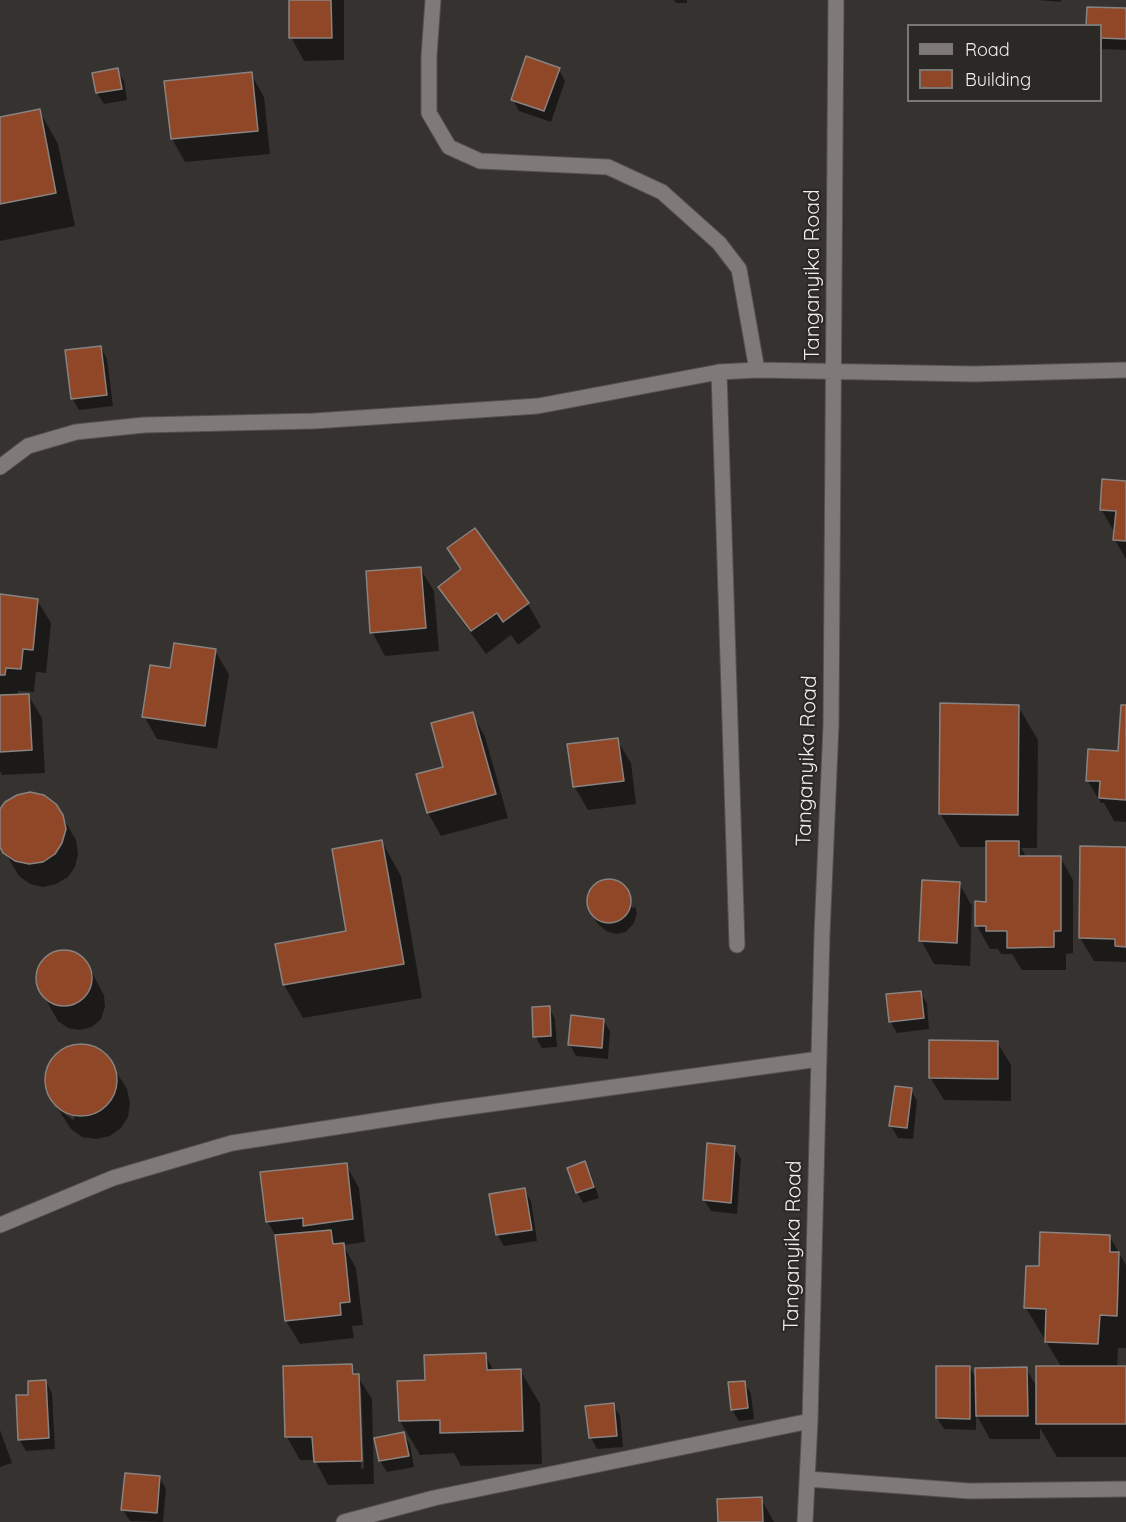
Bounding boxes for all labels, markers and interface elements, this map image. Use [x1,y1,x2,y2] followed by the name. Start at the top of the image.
[907,24,1102,102] legend
[965,38,1010,61] text: Road
[965,68,1031,91] text: Building
[800,189,826,361] street label: Tanganyika Road
[791,675,823,847] street label: Tanganyika Road
[779,1160,807,1332] street label: Tanganyika Road

